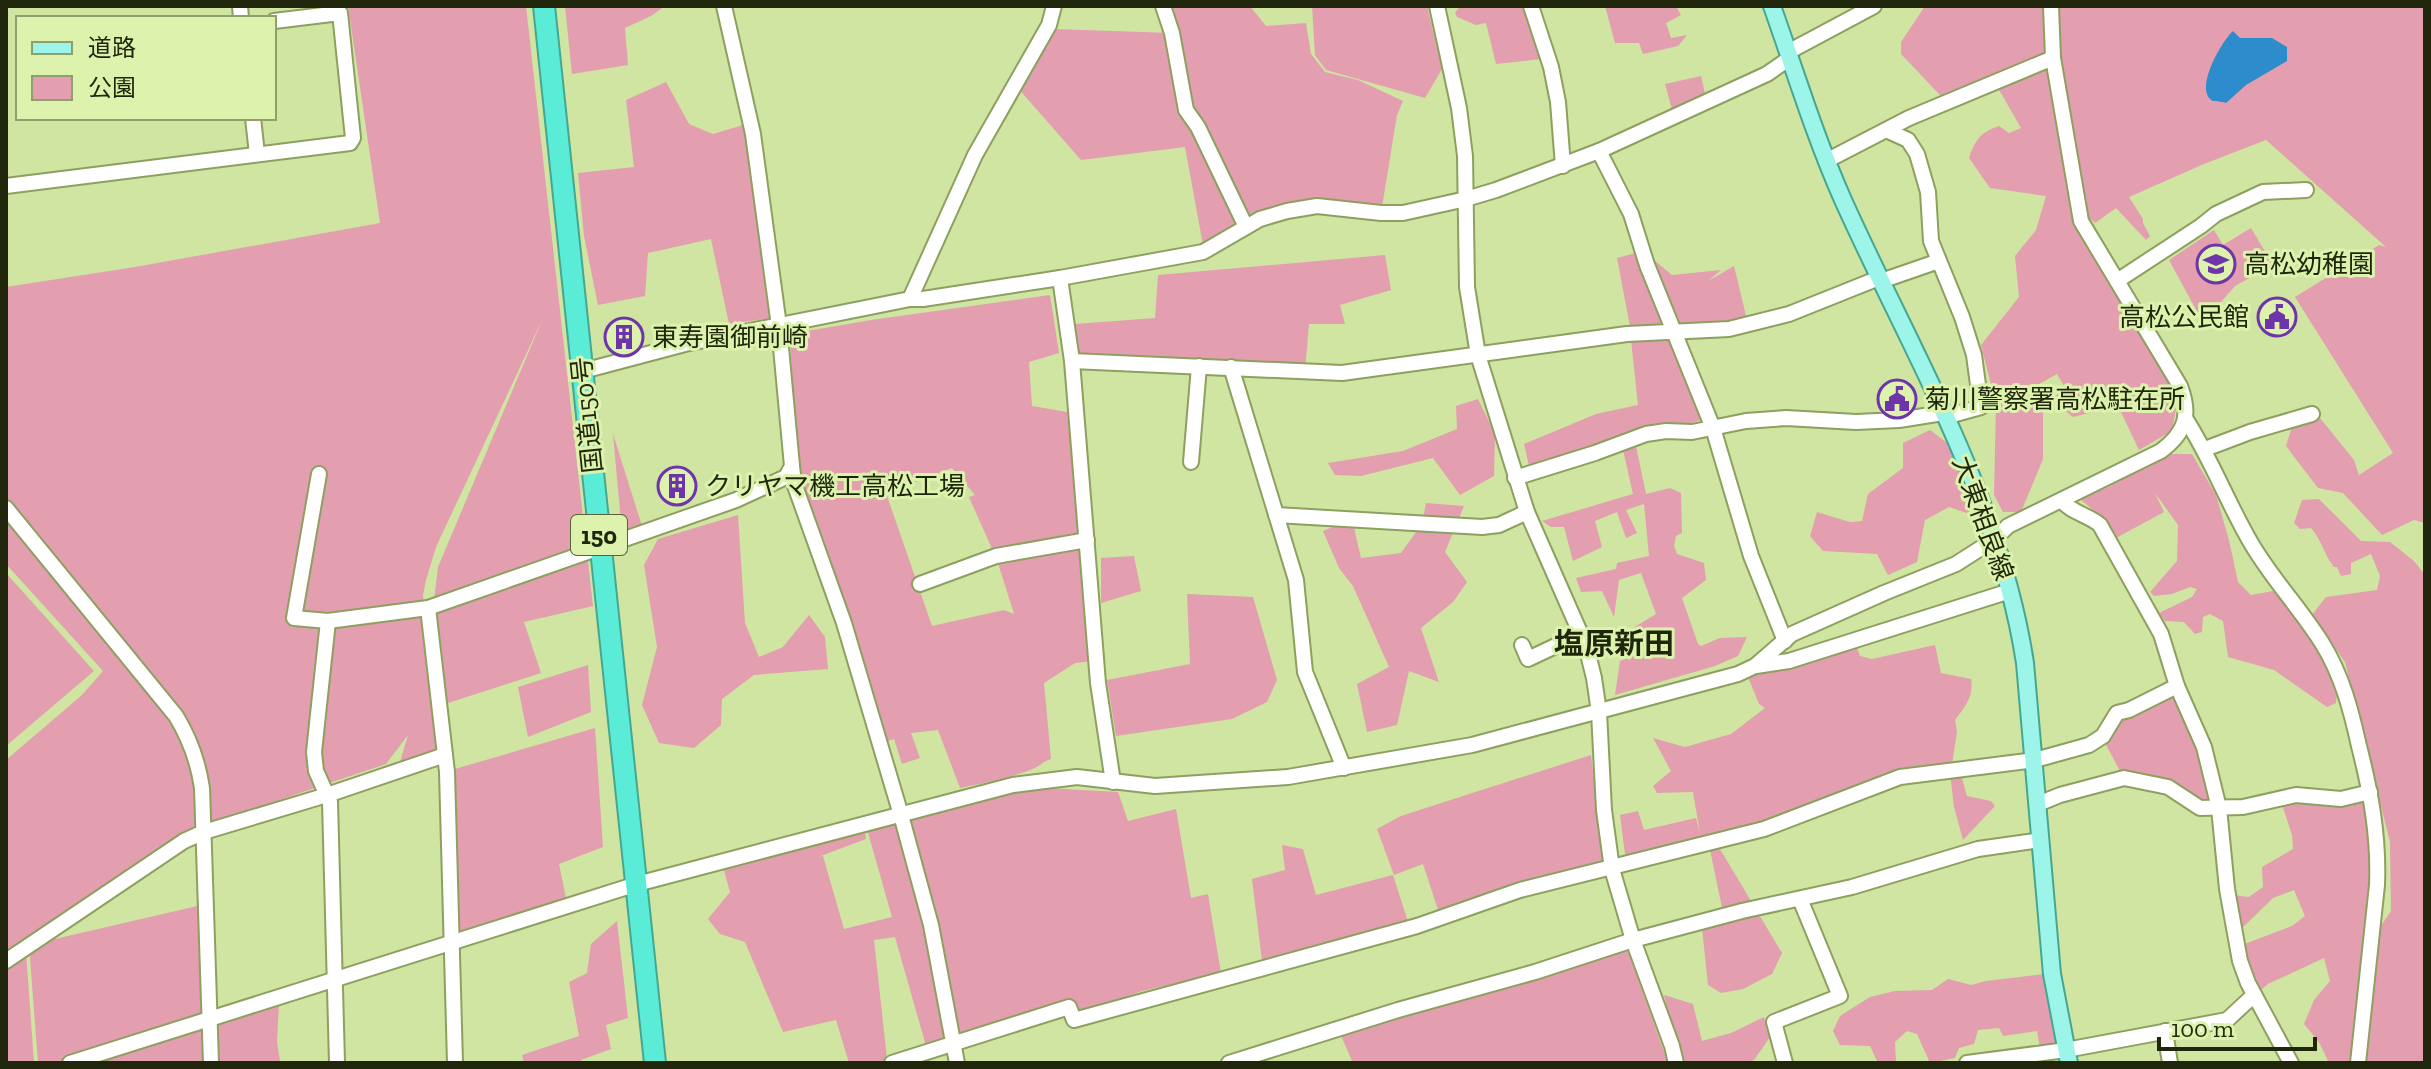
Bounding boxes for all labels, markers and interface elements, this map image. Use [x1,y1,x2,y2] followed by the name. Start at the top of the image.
[16,16,276,120] legend
[88,33,136,62] text: 道路
[88,73,136,102] text: 公園
[2195,243,2237,285] school or university icon: 高松幼稚園
[2244,248,2374,280] place label: 高松幼稚園
[2256,296,2298,338] public building icon: 高松公民館
[2119,301,2249,333] place label: 高松公民館
[603,316,645,358] building icon: 東寿園御前崎
[652,321,808,353] place label: 東寿園御前崎
[565,355,609,475] street label: 国道150号
[1876,378,1918,420] public building icon: 菊川警察署高松駐在所
[1925,383,2185,415] place label: 菊川警察署高松駐在所
[1946,451,2020,585] street label: 大東相良線
[656,465,698,507] building icon: クリヤマ機工高松工場
[705,470,965,502] place label: クリヤマ機工高松工場
[571,515,627,555] road number: 150
[1554,626,1674,662] district label: 塩原新田
[2159,1001,2315,1051] scale bar
[2171,1014,2234,1043] text: 100 m

